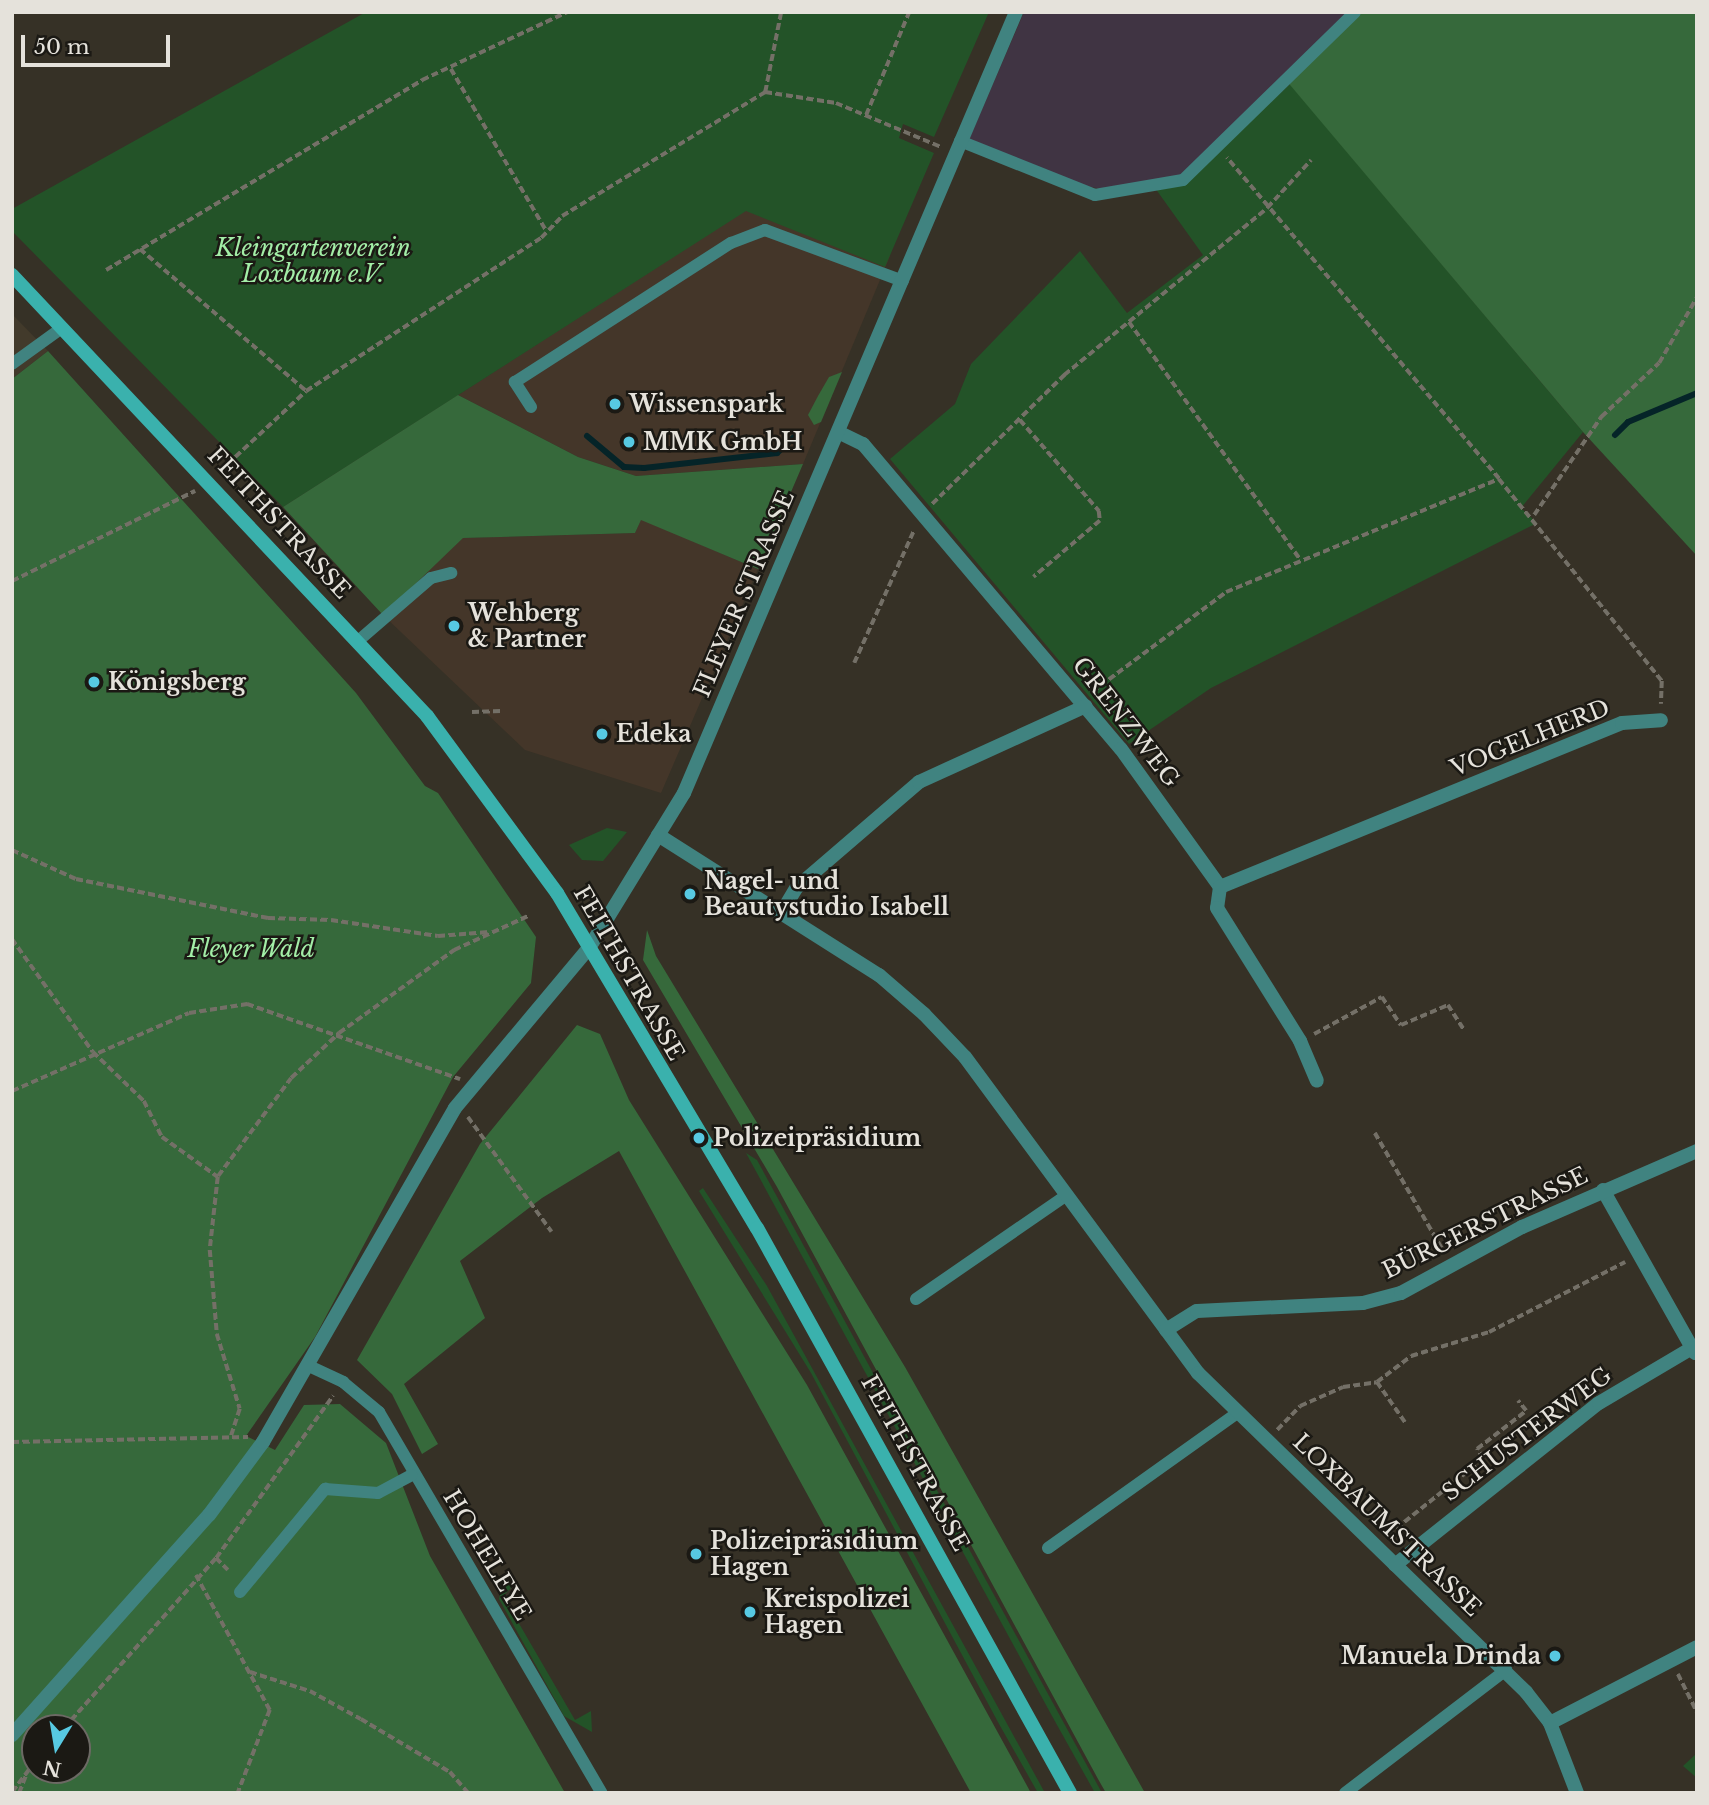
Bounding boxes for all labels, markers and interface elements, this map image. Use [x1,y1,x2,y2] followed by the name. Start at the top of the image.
[24,21,173,65] scale bar
[34,34,89,60] text: 50 m
[215,234,411,288] park label: Kleingartenverein Loxbaum e.V.
[629,390,784,418] place label: Wissenspark
[607,396,623,412] marker: Wissenspark
[643,428,803,456] place label: MMK GmbH
[621,434,637,450] marker: MMK GmbH
[202,442,356,604] street label: FEITHSTRASSE
[688,486,800,702] street label: FLEYER STRASSE
[468,599,586,653] place label: Wehberg & Partner
[446,618,462,634] marker: Wehberg & Partner
[1067,652,1185,792] street label: GRENZWEG
[108,668,246,696] place label: Königsberg
[86,674,102,690] marker: Königsberg
[1447,694,1613,782] street label: VOGELHERD
[616,720,691,748] place label: Edeka
[594,726,610,742] marker: Edeka
[704,867,949,921] place label: Nagel- und Beautystudio Isabell
[568,881,690,1065] street label: FEITHSTRASSE
[682,886,698,902] marker: Nagel- und Beautystudio Isabell
[187,935,315,963] park label: Fleyer Wald
[713,1124,921,1152] place label: Polizeipräsidium
[691,1130,707,1146] marker: Polizeipräsidium
[1378,1161,1592,1285] street label: BÜRGERSTRASSE
[1437,1361,1617,1507] street label: SCHUSTERWEG
[855,1370,975,1556] street label: FEITHSTRASSE
[1287,1428,1487,1622] street label: LOXBAUMSTRASSE
[437,1485,537,1625] street label: HOHELEYE
[710,1527,918,1581] place label: Polizeipräsidium Hagen
[688,1546,704,1562] marker: Polizeipräsidium Hagen
[764,1585,909,1639] place label: Kreispolizei Hagen
[742,1604,758,1620] marker: Kreispolizei Hagen
[1341,1642,1541,1670] place label: Manuela Drinda
[1547,1648,1563,1664] marker: Manuela Drinda
[21,1714,91,1784] north arrow
[41,1755,63,1781] text: N

